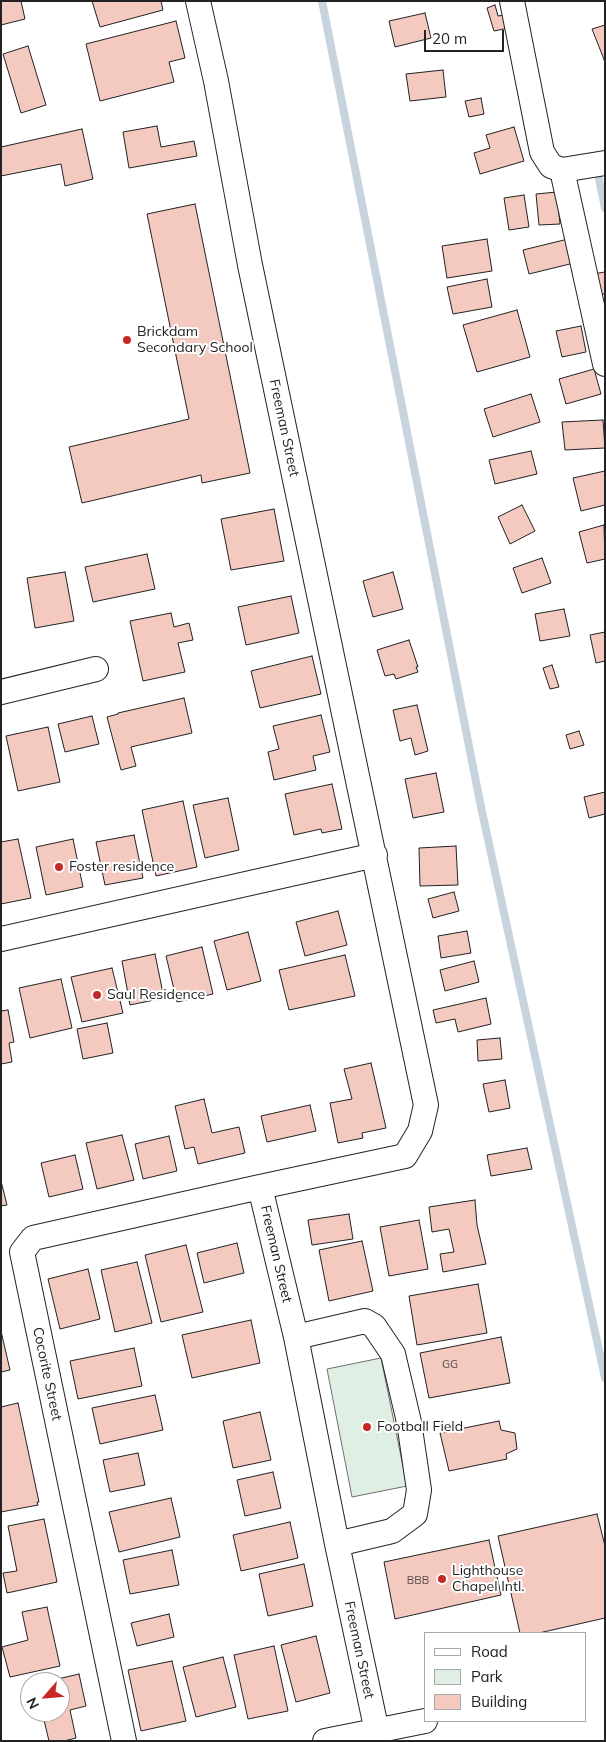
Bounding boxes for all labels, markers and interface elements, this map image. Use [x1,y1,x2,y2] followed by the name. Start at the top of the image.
[426,20,506,52] scale bar
[432,29,467,48] text: 20 m
[137,324,253,357] place label: Brickdam Secondary School
[121,334,133,346] marker: Brickdam Secondary School
[265,378,303,478] street label: Freeman Street
[69,859,174,875] place label: Foster residence
[53,861,65,873] marker: Foster residence
[107,987,205,1003] place label: Saul Residence
[91,989,103,1001] marker: Saul Residence
[257,1204,295,1304] street label: Freeman Street
[29,1326,65,1422] street label: Cocorite Street
[442,1358,458,1372] house number: GG
[377,1419,463,1435] place label: Football Field
[361,1421,373,1433] marker: Football Field
[452,1563,524,1595] place label: Lighthouse Chapel Intl.
[436,1573,448,1585] marker: Lighthouse Chapel Intl.
[407,1574,429,1588] house number: BBB
[340,1600,378,1700] street label: Freeman Street
[424,1632,586,1722] legend
[471,1642,508,1661] text: Road
[471,1667,503,1686] text: Park
[20,1672,70,1722] north arrow
[471,1692,527,1711] text: Building
[22,1695,43,1712] text: N

